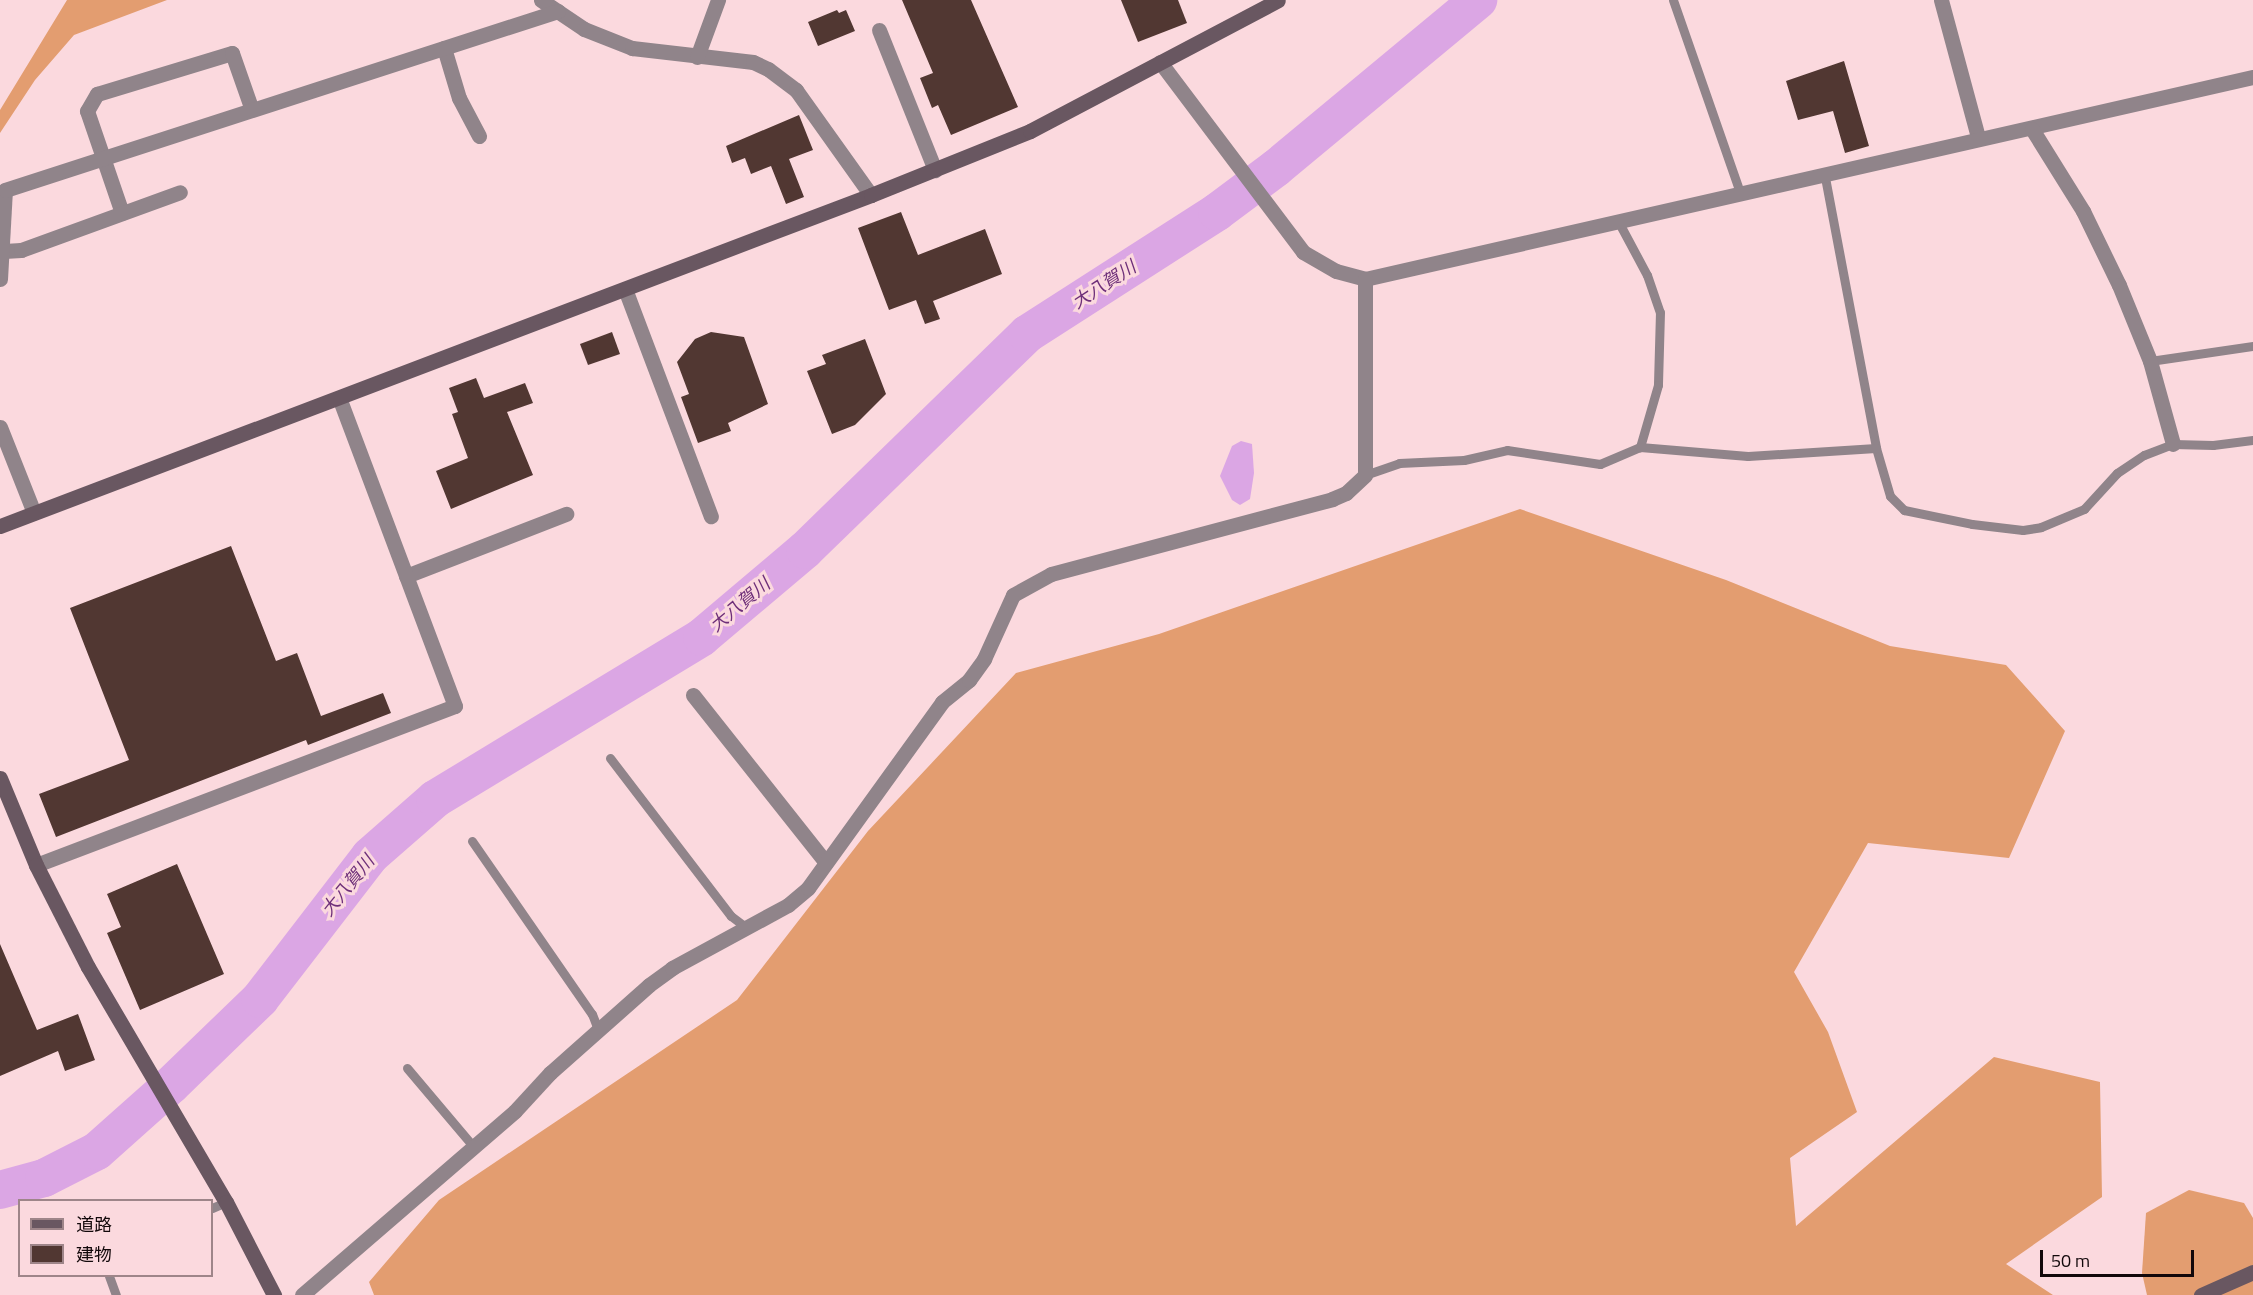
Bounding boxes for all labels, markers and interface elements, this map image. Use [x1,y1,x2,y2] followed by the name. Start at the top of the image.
[1068,256,1140,314] water label: 大八賀川
[705,574,775,636] water label: 大八賀川
[317,851,379,921] water label: 大八賀川
[18,1199,213,1277] legend
[76,1211,112,1238] text: 道路
[2043,1238,2198,1276] scale bar
[76,1241,112,1268] text: 建物
[2051,1247,2090,1274] text: 50 m

